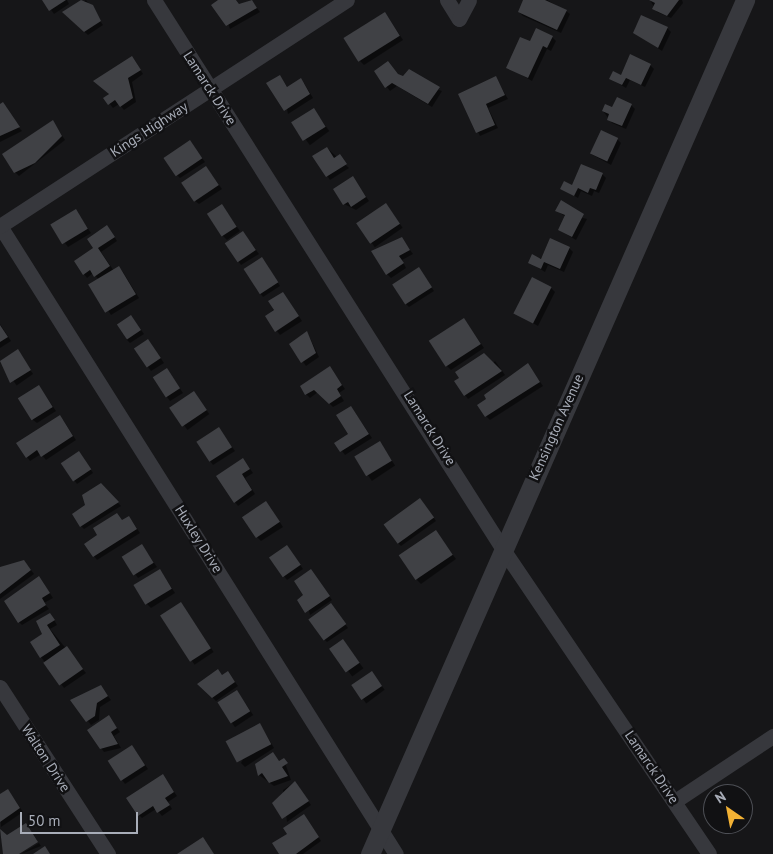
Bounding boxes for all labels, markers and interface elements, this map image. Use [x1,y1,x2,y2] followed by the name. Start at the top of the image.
[180,48,240,128] street label: Lamarck Drive
[107,98,191,160] street label: Kings Highway
[525,371,587,483] street label: Kensington Avenue
[400,387,460,469] street label: Lamarck Drive
[172,502,226,576] street label: Huxley Drive
[18,721,74,795] street label: Walton Drive
[621,727,683,807] street label: Lamarck Drive
[703,784,753,834] north arrow
[712,787,729,807] text: N
[22,802,140,834] scale bar
[28,811,61,830] text: 50 m

